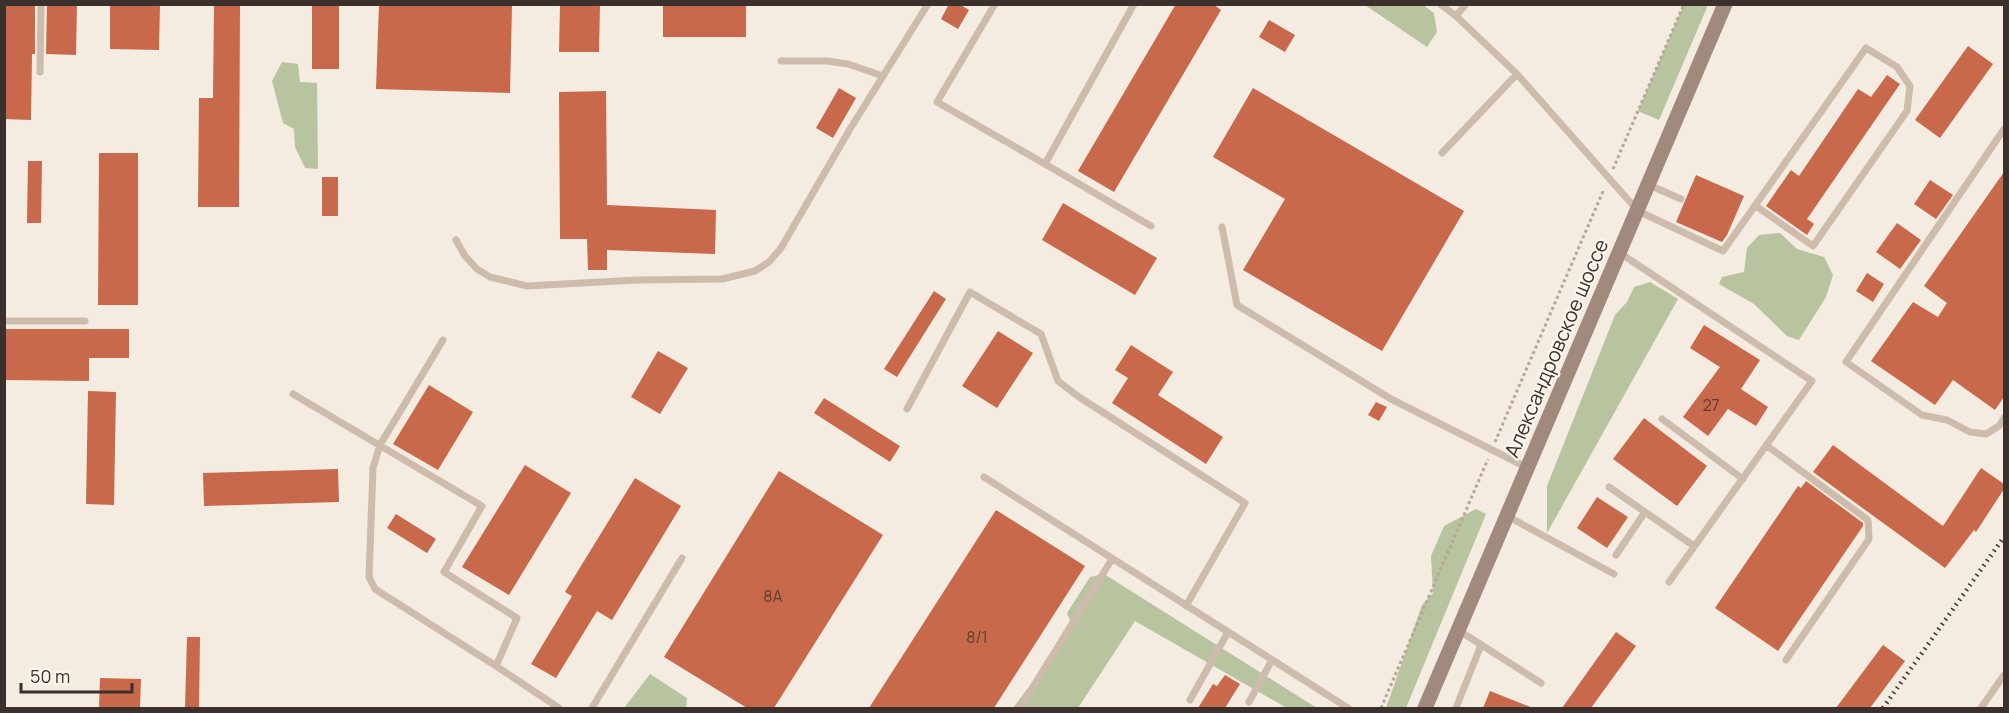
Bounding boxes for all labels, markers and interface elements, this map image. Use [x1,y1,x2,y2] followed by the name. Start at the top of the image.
[1498,235,1614,461] street label: Александровское шоссе
[1702,394,1720,416] house number: 27
[763,585,783,607] house number: 8А
[966,626,988,648] house number: 8/1
[21,656,132,694] scale bar
[30,664,70,688] text: 50 m

